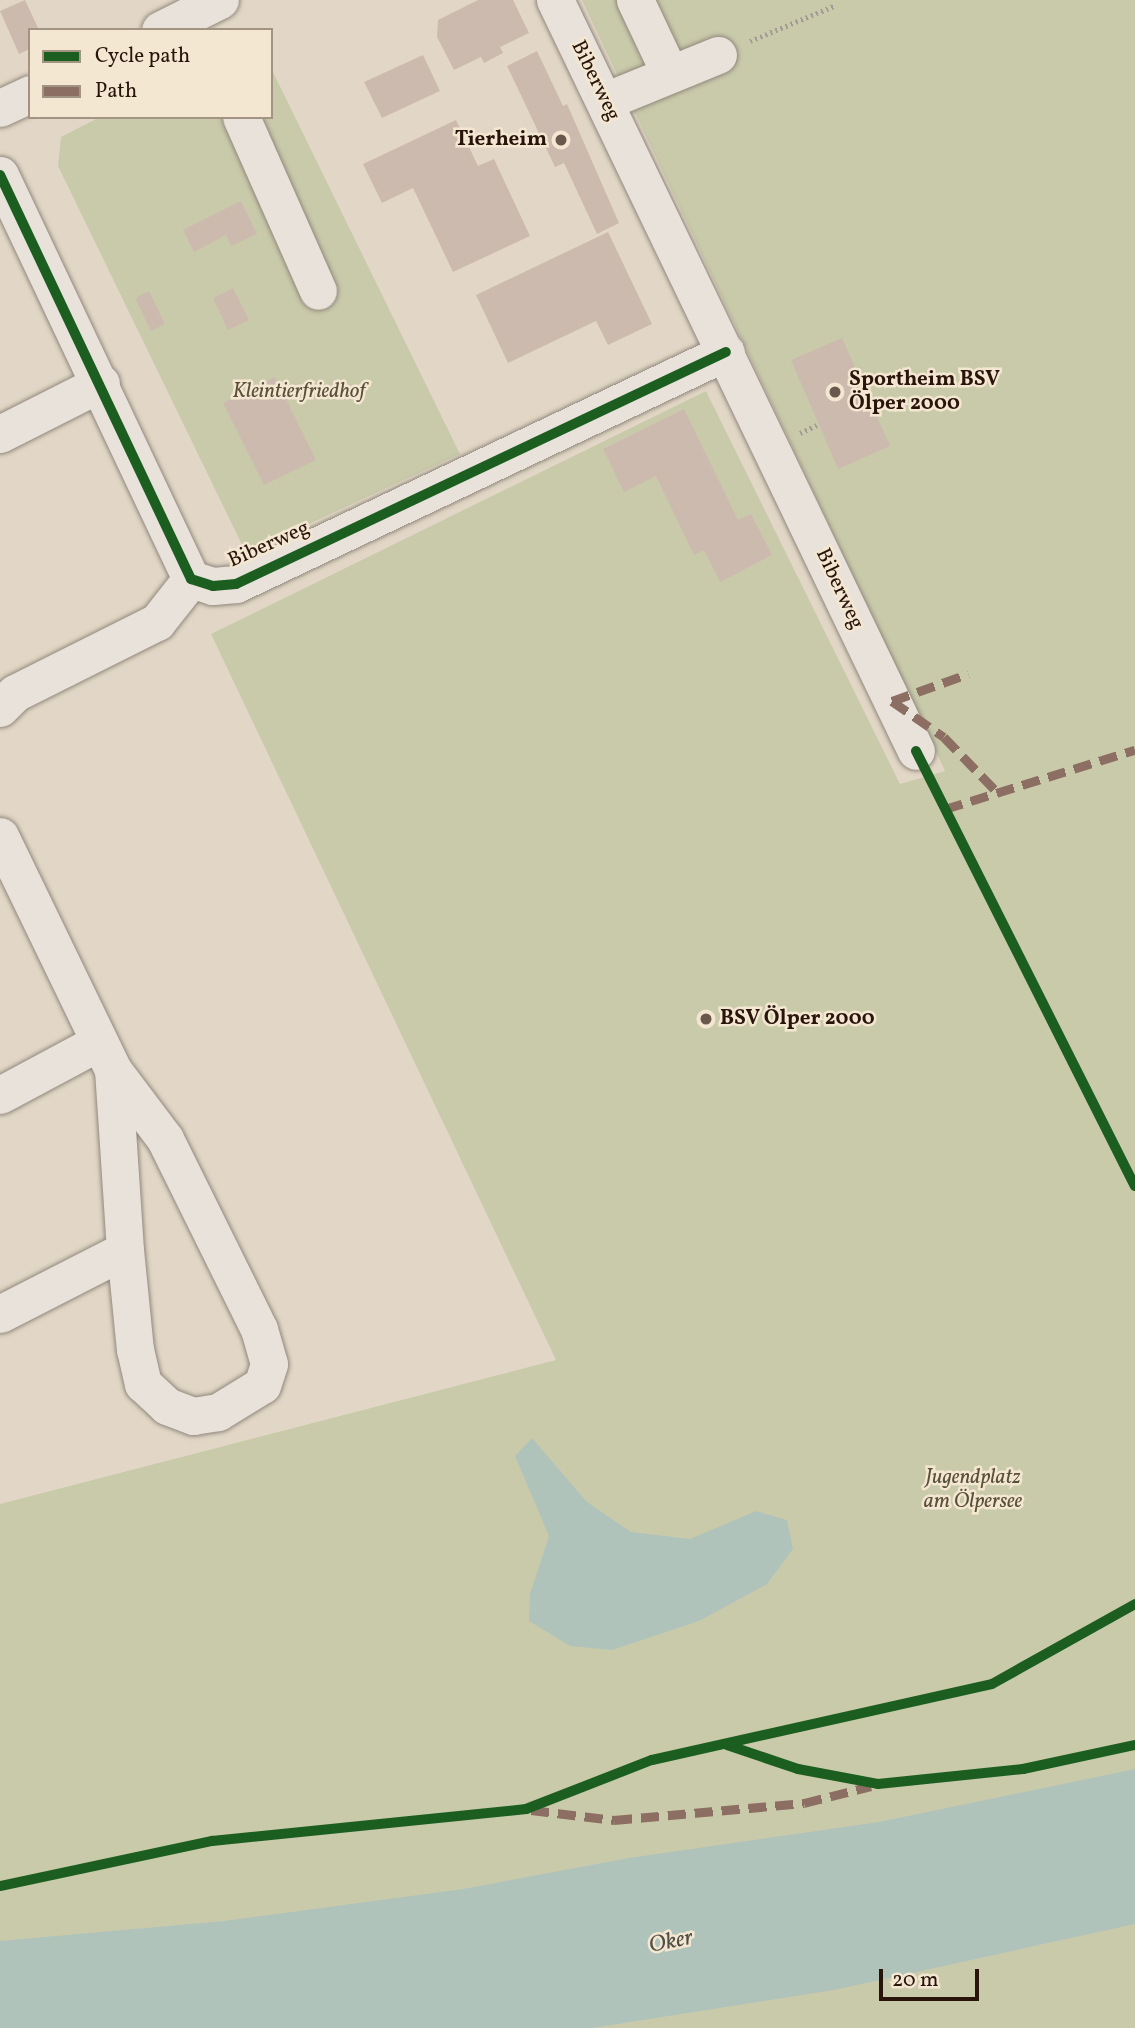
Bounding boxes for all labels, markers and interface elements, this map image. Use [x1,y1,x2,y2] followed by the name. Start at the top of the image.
[28,28,273,119] legend
[565,37,625,125] street label: Biberweg
[95,42,190,71] text: Cycle path
[95,77,137,106] text: Path
[455,127,547,153] place label: Tierheim
[553,132,569,148] marker: Tierheim
[849,367,1000,417] place label: Sportheim BSV Ölper 2000
[232,379,366,405] park label: Kleintierfriedhof
[827,384,843,400] marker: Sportheim BSV Ölper 2000
[224,516,314,574] street label: Biberweg
[809,545,869,633] street label: Biberweg
[720,1006,875,1032] place label: BSV Ölper 2000
[698,1011,714,1027] marker: BSV Ölper 2000
[924,1465,1022,1515] park label: Jugendplatz am Ölpersee
[646,1924,696,1960] water label: Oker
[883,1954,983,1998] scale bar
[892,1966,938,1995] text: 20 m

